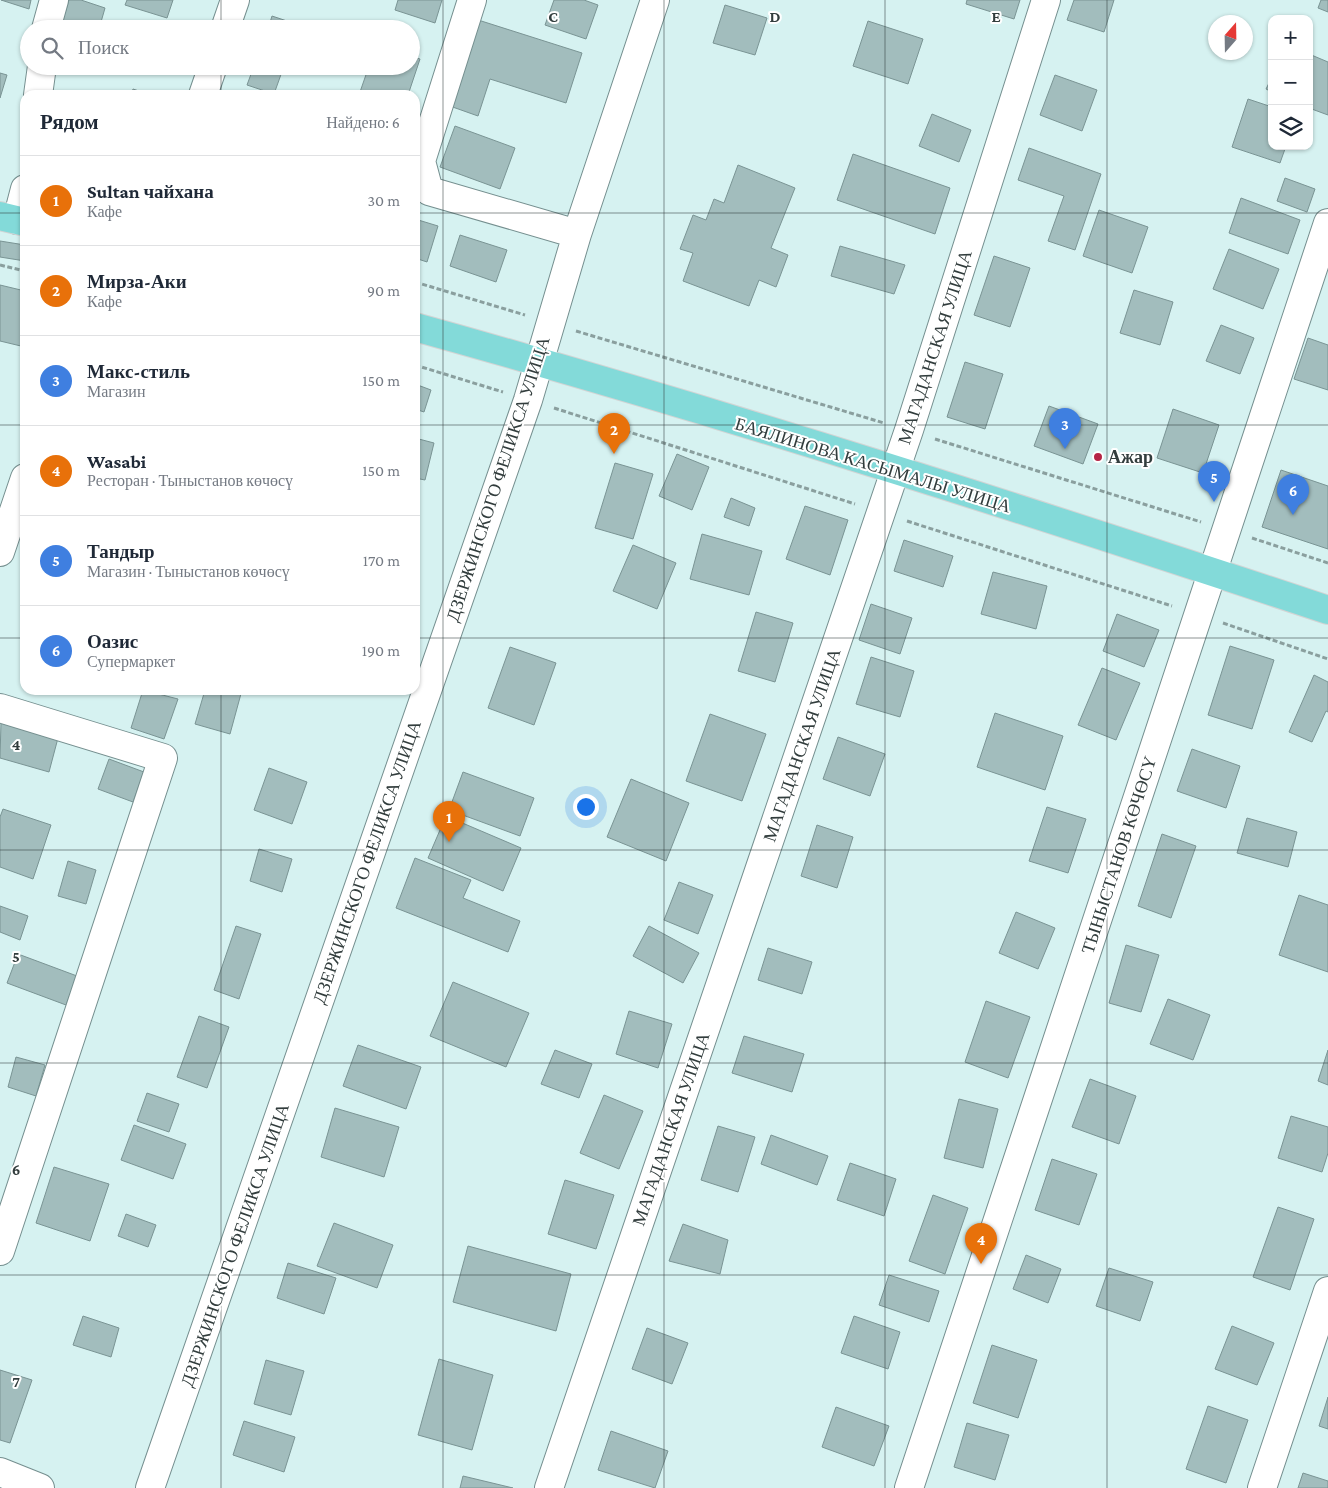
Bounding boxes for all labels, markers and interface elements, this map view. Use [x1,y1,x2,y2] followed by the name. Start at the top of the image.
[548,8,558,25] text: C
[769,8,781,25] text: D
[991,8,1001,25] text: E
[1208,15,1253,60] north arrow
[1268,15,1313,150] map controls
[1268,15,1313,60] button: +
[20,20,420,75] search box
[38,34,66,62] icon: search
[78,37,129,58] text: Поиск
[1268,60,1313,105] button: −
[1268,105,1313,150] button: layers
[40,110,99,134] text: Рядом
[326,114,400,131] text: Найдено: 6
[87,181,214,202] text: Sultan чайхана
[53,192,59,209] text: 1
[368,192,400,209] text: 30 m
[87,203,122,220] text: Кафе
[894,247,976,447] street label: МАГАДАНСКАЯ УЛИЦА
[87,271,187,292] text: Мирза-Аки
[52,282,60,299] text: 2
[367,282,400,299] text: 90 m
[87,293,122,310] text: Кафе
[442,334,554,624] street label: ДЗЕРЖИНСКОГО ФЕЛИКСА УЛИЦА
[87,361,190,382] text: Макс-стиль
[52,372,60,389] text: 3
[362,372,400,389] text: 150 m
[87,383,145,400] text: Магазин
[1049,408,1081,449] pin: 3
[598,413,630,454] pin: 2
[733,413,1013,517] street label: БАЯЛИНОВА КАСЫМАЛЫ УЛИЦА
[1108,447,1153,467] place label: Ажар
[87,451,146,472] text: Wasabi
[1092,451,1104,463] marker: Ажар
[1198,461,1230,502] pin: 5
[52,462,60,479] text: 4
[362,462,400,479] text: 150 m
[87,472,293,489] text: Ресторан · Тыныстанов көчөсү
[1277,474,1309,515] pin: 6
[87,541,155,562] text: Тандыр
[52,552,60,569] text: 5
[363,552,400,569] text: 170 m
[87,563,290,580] text: Магазин · Тыныстанов көчөсү
[87,631,138,652] text: Оазис
[52,642,60,659] text: 6
[362,642,400,659] text: 190 m
[759,646,845,844] street label: МАГАДАНСКАЯ УЛИЦА
[87,653,175,670] text: Супермаркет
[309,718,425,1006] street label: ДЗЕРЖИНСКОГО ФЕЛИКСА УЛИЦА
[12,736,21,753] text: 4
[1078,754,1160,956] street label: ТЫНЫСТАНОВ КӨЧӨСҮ
[573,794,599,820] your location
[433,801,465,842] pin: 1
[12,948,20,965] text: 5
[628,1030,714,1228] street label: МАГАДАНСКАЯ УЛИЦА
[177,1101,293,1389] street label: ДЗЕРЖИНСКОГО ФЕЛИКСА УЛИЦА
[12,1161,20,1178] text: 6
[965,1223,997,1264] pin: 4
[12,1373,20,1390] text: 7

